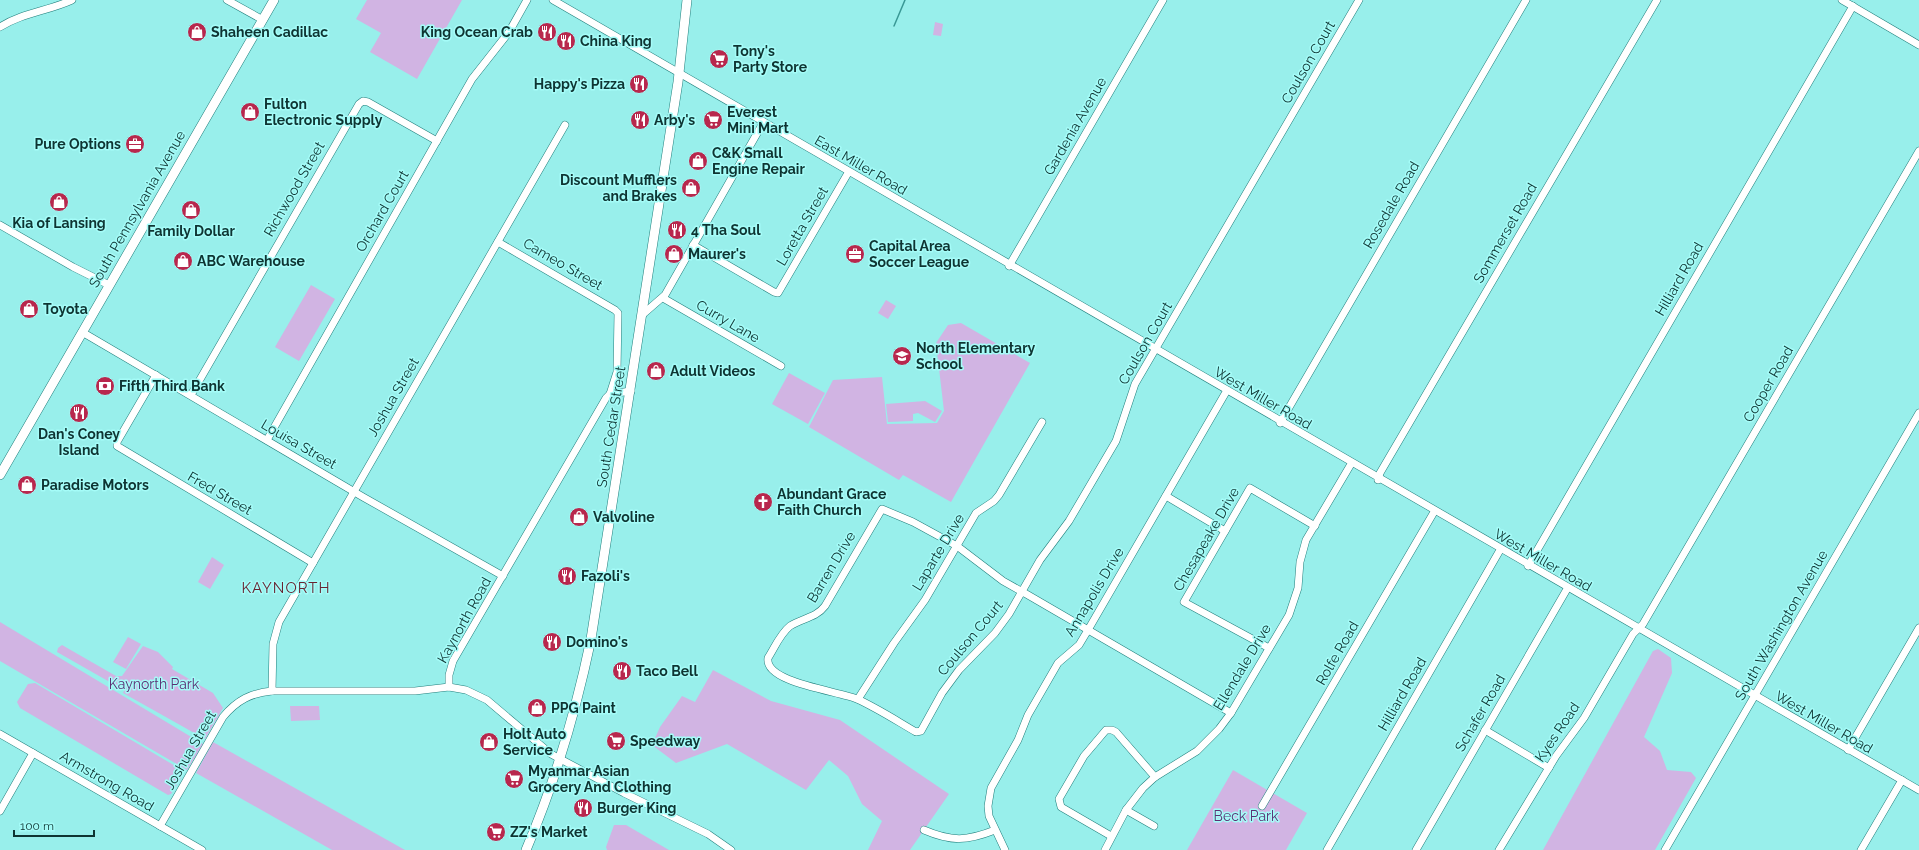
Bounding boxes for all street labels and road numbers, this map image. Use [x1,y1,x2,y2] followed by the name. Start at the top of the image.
[1278,18,1338,106] street label: Coulson Court
[1040,74,1110,178] street label: Gardenia Avenue
[85,128,189,290] street label: South Pennsylvania Avenue
[812,132,910,198] street label: East Miller Road
[260,139,328,239] street label: Richwood Street
[1360,159,1422,251] street label: Rosedale Road
[352,167,412,255] street label: Orchard Court
[1470,180,1540,286] street label: Sommerset Road
[773,183,831,268] street label: Loretta Street
[520,235,606,293] street label: Cameo Street
[1652,239,1706,319] street label: Hilliard Road
[693,296,763,346] street label: Curry Lane
[1115,299,1175,387] street label: Coulson Court
[1740,343,1796,425] street label: Cooper Road
[364,355,422,439] street label: Joshua Street
[1211,364,1315,432] street label: West Miller Road
[594,365,629,489] street label: South Cedar Street
[258,416,340,472] street label: Louisa Street
[185,468,255,518] street label: Fred Street
[1170,484,1242,594] street label: Chesapeake Drive
[909,511,967,593] street label: Laparte Drive
[1491,526,1595,594] street label: West Miller Road
[804,529,858,605] street label: Barren Drive
[1061,545,1127,639] street label: Annapolis Drive
[1731,547,1831,703] street label: South Washington Avenue
[434,574,494,666] street label: Kaynorth Road
[934,597,1006,679] street label: Coulson Court
[1312,618,1362,688] street label: Rolfe Road
[1210,621,1274,713] street label: Ellendale Drive
[1375,654,1429,734] street label: Hilliard Road
[1452,672,1508,754] street label: Schafer Road
[1772,688,1876,756] street label: West Miller Road
[1531,699,1583,765] street label: Kyes Road
[161,708,219,792] street label: Joshua Street
[57,748,157,814] street label: Armstrong Road

